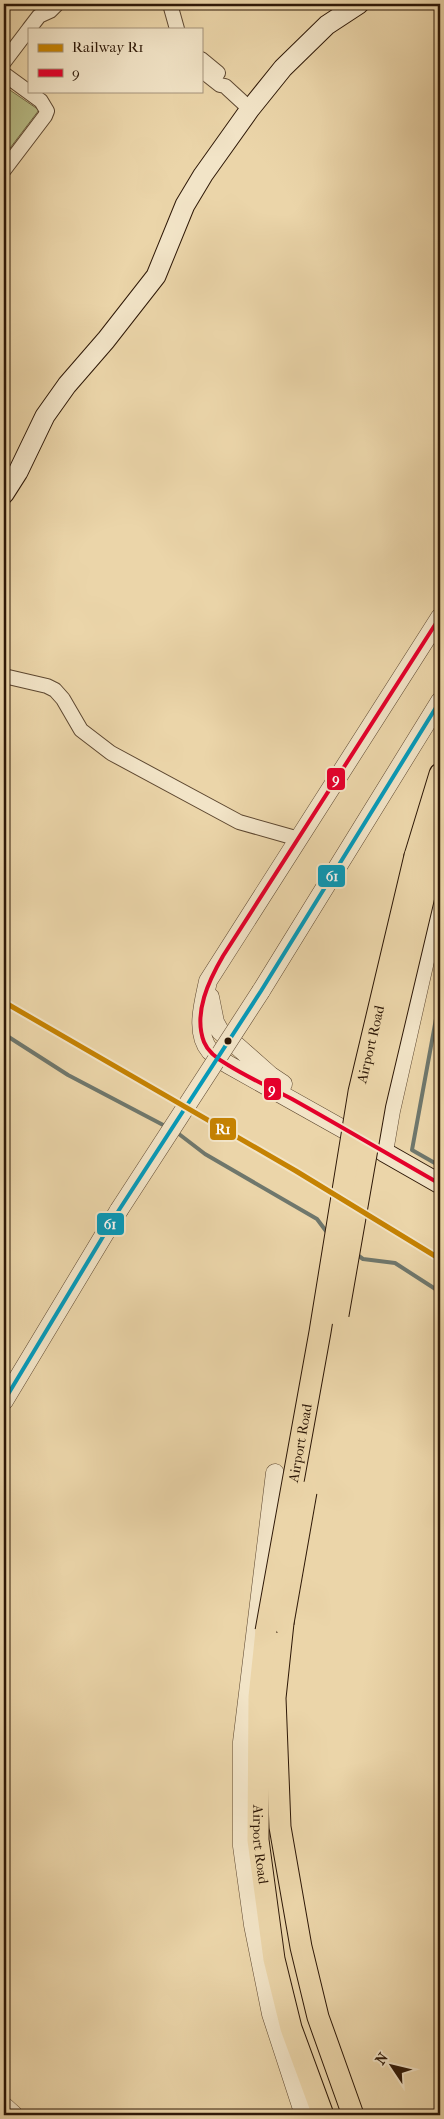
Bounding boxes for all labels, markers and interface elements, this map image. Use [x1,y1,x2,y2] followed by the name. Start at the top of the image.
[28,28,202,92] legend
[72,38,144,56] text: Railway R1
[72,64,80,82] text: 9
[326,767,346,791] line badge: 9
[331,771,340,788] text: 9
[317,864,346,888] line badge: 61
[326,868,338,885] text: 61
[353,1003,388,1086] street label: Airport Road
[223,1036,233,1046] unlabelled marker
[263,1077,282,1101] line badge: 9
[267,1081,276,1098] text: 9
[209,1117,237,1141] line badge: R1
[215,1121,231,1138] text: R1
[96,1212,125,1236] line badge: 61
[104,1216,116,1233] text: 61
[284,1402,315,1485] street label: Airport Road
[249,1804,272,1885] street label: Airport Road
[366,2042,416,2092] north arrow
[372,2049,392,2068] text: N

